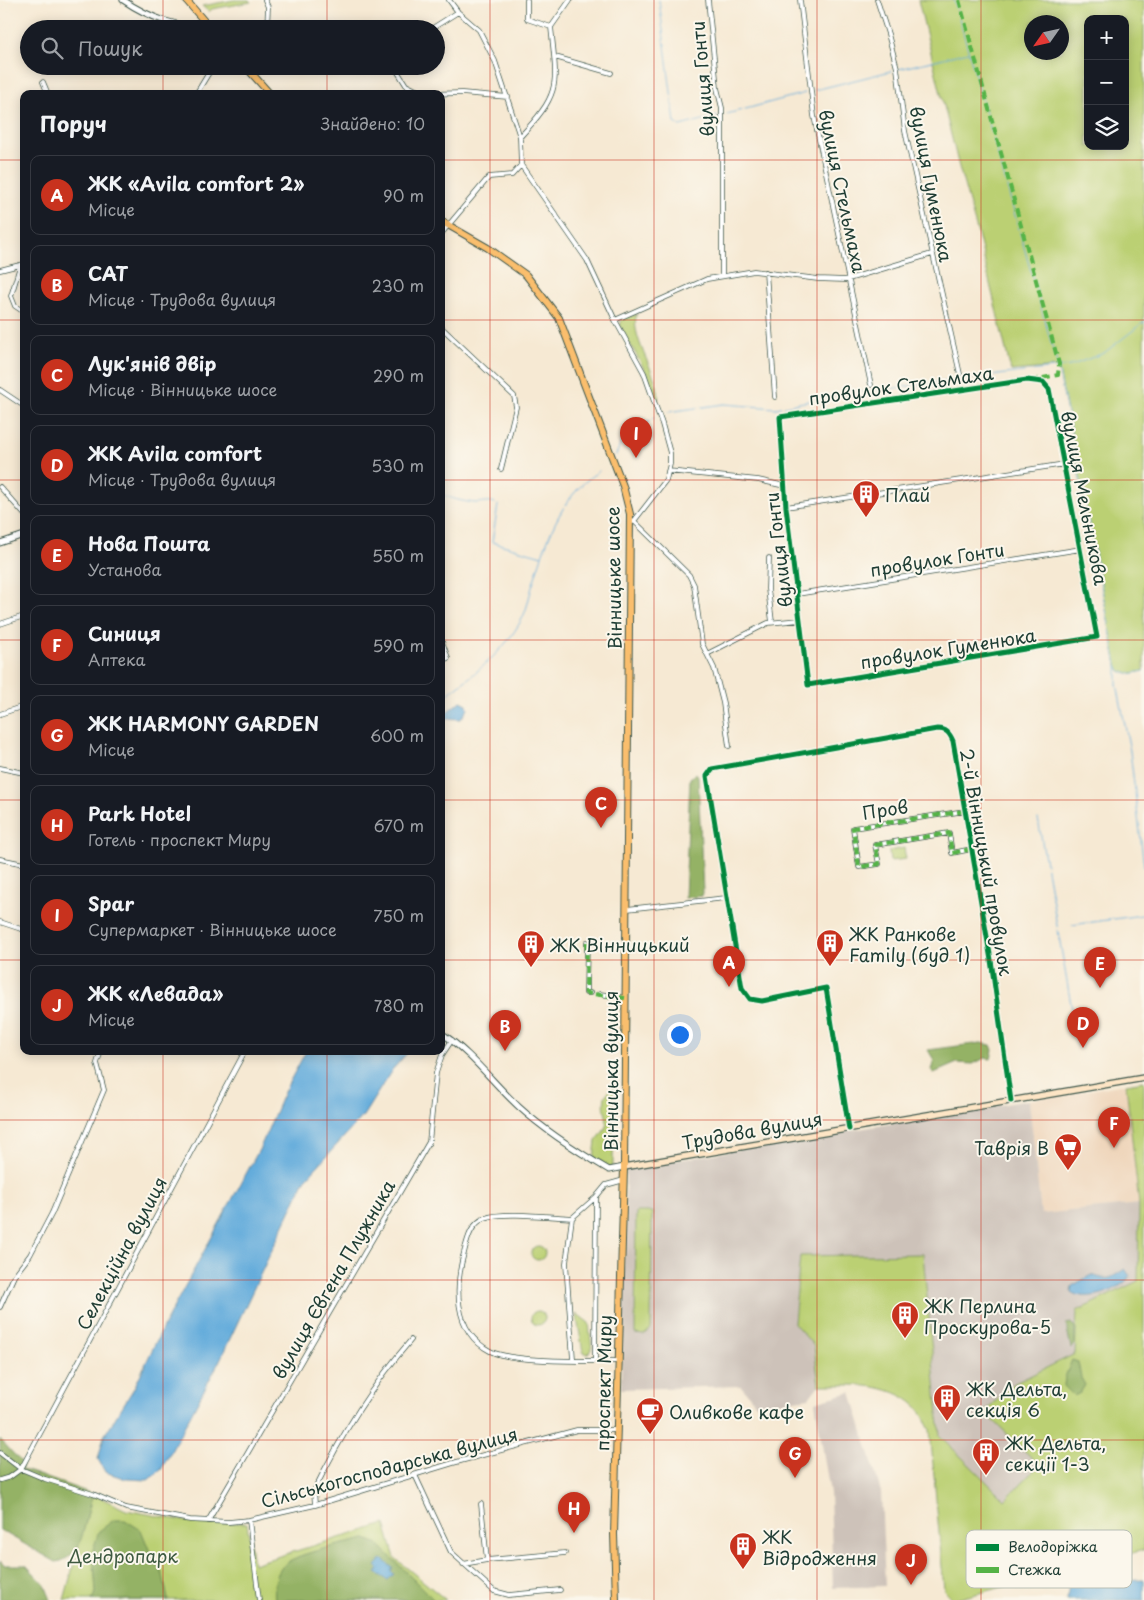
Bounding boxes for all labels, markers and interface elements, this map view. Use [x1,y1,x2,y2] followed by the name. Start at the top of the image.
[1024,15,1069,60] north arrow
[1084,15,1129,150] map controls
[1084,15,1129,60] button: +
[20,20,445,75] search box
[683,20,721,138] street label: вулиця Гонти
[38,34,66,62] icon: search
[78,34,143,62] text: Пошук
[1084,60,1129,105] button: −
[904,104,960,265] street label: вулиця Гуменюка
[1084,105,1129,150] button: layers
[40,107,107,139] text: Поруч
[813,107,874,276] street label: вулиця Стельмаха
[321,111,425,135] text: Знайдено: 10
[88,169,304,197] text: ЖК «Avila comfort 2»
[51,183,63,207] text: A
[383,183,424,207] text: 90 m
[88,197,135,221] text: Місце
[88,259,128,287] text: САТ
[52,273,62,297] text: B
[372,273,424,297] text: 230 m
[88,287,276,311] text: Місце · Трудова вулиця
[88,349,216,377] text: Лук'янів двір
[807,359,996,411] street label: провулок Стельмаха
[51,363,63,387] text: C
[373,363,424,387] text: 290 m
[88,377,277,401] text: Місце · Вінницьке шосе
[1055,409,1115,588] street label: вулиця Мельникова
[620,417,652,458] pin: I
[88,439,262,467] text: ЖК Avila comfort
[51,453,63,477] text: D
[371,453,424,477] text: 530 m
[88,467,276,491] text: Місце · Трудова вулиця
[851,479,881,518] building icon: Плай
[885,481,930,508] place label: Плай
[758,491,798,609] street label: вулиця Гонти
[598,506,628,650] street label: Вінницьке шосе
[88,529,210,557] text: Нова Пошта
[868,535,1006,583] street label: провулок Гонти
[52,543,62,567] text: E
[372,543,424,567] text: 550 m
[88,557,161,581] text: Установа
[88,619,161,647] text: Синиця
[858,621,1039,675] street label: провулок Гуменюка
[52,633,62,657] text: F
[372,633,424,657] text: 590 m
[88,647,145,671] text: Аптека
[88,709,319,737] text: ЖК HARMONY GARDEN
[50,723,64,747] text: G
[370,723,424,747] text: 600 m
[88,737,135,761] text: Місце
[954,746,1020,978] street label: 2-й Вінницький провулок
[585,787,617,828] pin: C
[860,792,910,826] street label: Пров
[88,799,191,827] text: Park Hotel
[51,813,63,837] text: H
[374,813,424,837] text: 670 m
[88,827,271,851] text: Готель · проспект Миру
[88,889,134,917] text: Spar
[54,903,60,927] text: I
[373,903,424,927] text: 750 m
[88,917,337,941] text: Супермаркет · Вінницьке шосе
[848,920,970,968] place label: ЖК Ранкове Family (буд 1)
[815,928,845,967] building icon: ЖК Ранкове Family (буд 1)
[516,929,546,968] building icon: ЖК Вінницький
[550,931,690,958] place label: ЖК Вінницький
[713,946,745,987] pin: A
[1084,947,1116,988] pin: E
[88,979,223,1007] text: ЖК «Левада»
[597,991,624,1151] street label: Вінницька вулиця
[52,993,62,1017] text: J
[374,993,424,1017] text: 780 m
[88,1007,135,1031] text: Місце
[1067,1007,1099,1048] pin: D
[489,1010,521,1051] pin: B
[667,1022,693,1048] your location
[680,1104,824,1156] street label: Трудова вулиця
[1098,1107,1130,1148] pin: F
[1053,1132,1083,1171] supermarket icon: Таврія В
[974,1134,1049,1161] place label: Таврія В
[69,1171,173,1335] street label: Селекційна вулиця
[265,1174,402,1384] street label: вулиця Євгена Плужника
[923,1292,1051,1340] place label: ЖК Перлина Проскурова-5
[890,1300,920,1339] building icon: ЖК Перлина Проскурова-5
[588,1315,618,1451] street label: проспект Миру
[966,1375,1067,1423] place label: ЖК Дельта, секція 6
[932,1383,962,1422] building icon: ЖК Дельта, секція 6
[635,1396,665,1435] cafe icon: Оливкове кафе
[669,1398,804,1425] place label: Оливкове кафе
[258,1420,520,1514] street label: Сільськогосподарська вулиця
[1005,1429,1106,1477] place label: ЖК Дельта, секції 1-3
[779,1437,811,1478] pin: G
[971,1437,1001,1476] building icon: ЖК Дельта, секції 1-3
[558,1492,590,1533] pin: H
[761,1523,877,1571] place label: ЖК Відродження
[966,1530,1132,1588] legend
[728,1531,758,1570] building icon: ЖК Відродження
[1008,1536,1098,1557] text: Велодоріжка
[67,1542,178,1569] park label: Дендропарк
[895,1544,927,1585] pin: J
[1008,1559,1061,1580] text: Стежка

